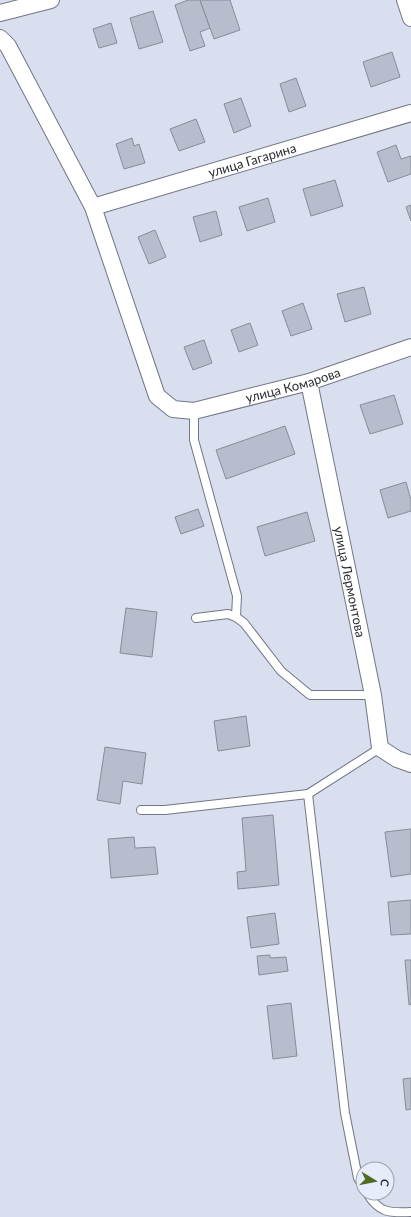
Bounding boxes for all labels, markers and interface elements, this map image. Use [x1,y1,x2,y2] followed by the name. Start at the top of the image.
[206,139,298,180] street label: улица Гагарина
[244,364,342,406] street label: улица Комарова
[331,525,369,639] street label: улица Лермонтова
[355,1161,395,1201] north arrow
[378,1178,392,1188] text: С

